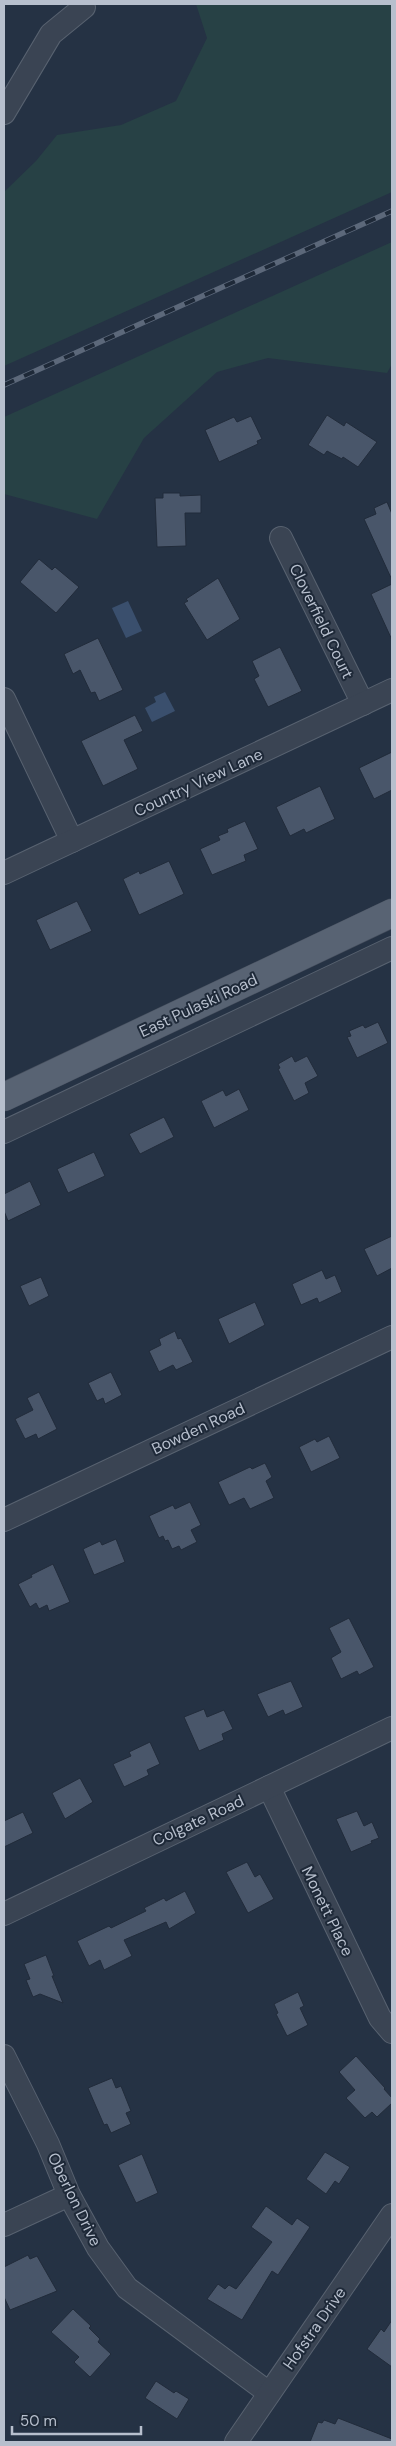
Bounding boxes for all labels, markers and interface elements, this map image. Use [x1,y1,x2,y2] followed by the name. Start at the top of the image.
[285,560,358,682] street label: Cloverfield Court
[130,743,266,822] street label: Country View Lane
[136,969,261,1042] street label: East Pulaski Road
[148,1398,248,1459] street label: Bowden Road
[149,1790,247,1851] street label: Colgate Road
[297,1863,358,1960] street label: Monett Place
[43,2149,106,2250] street label: Oberlon Drive
[278,2283,351,2374] street label: Hofstra Drive
[12,2404,141,2436] scale bar
[20,2411,57,2431] text: 50 m

